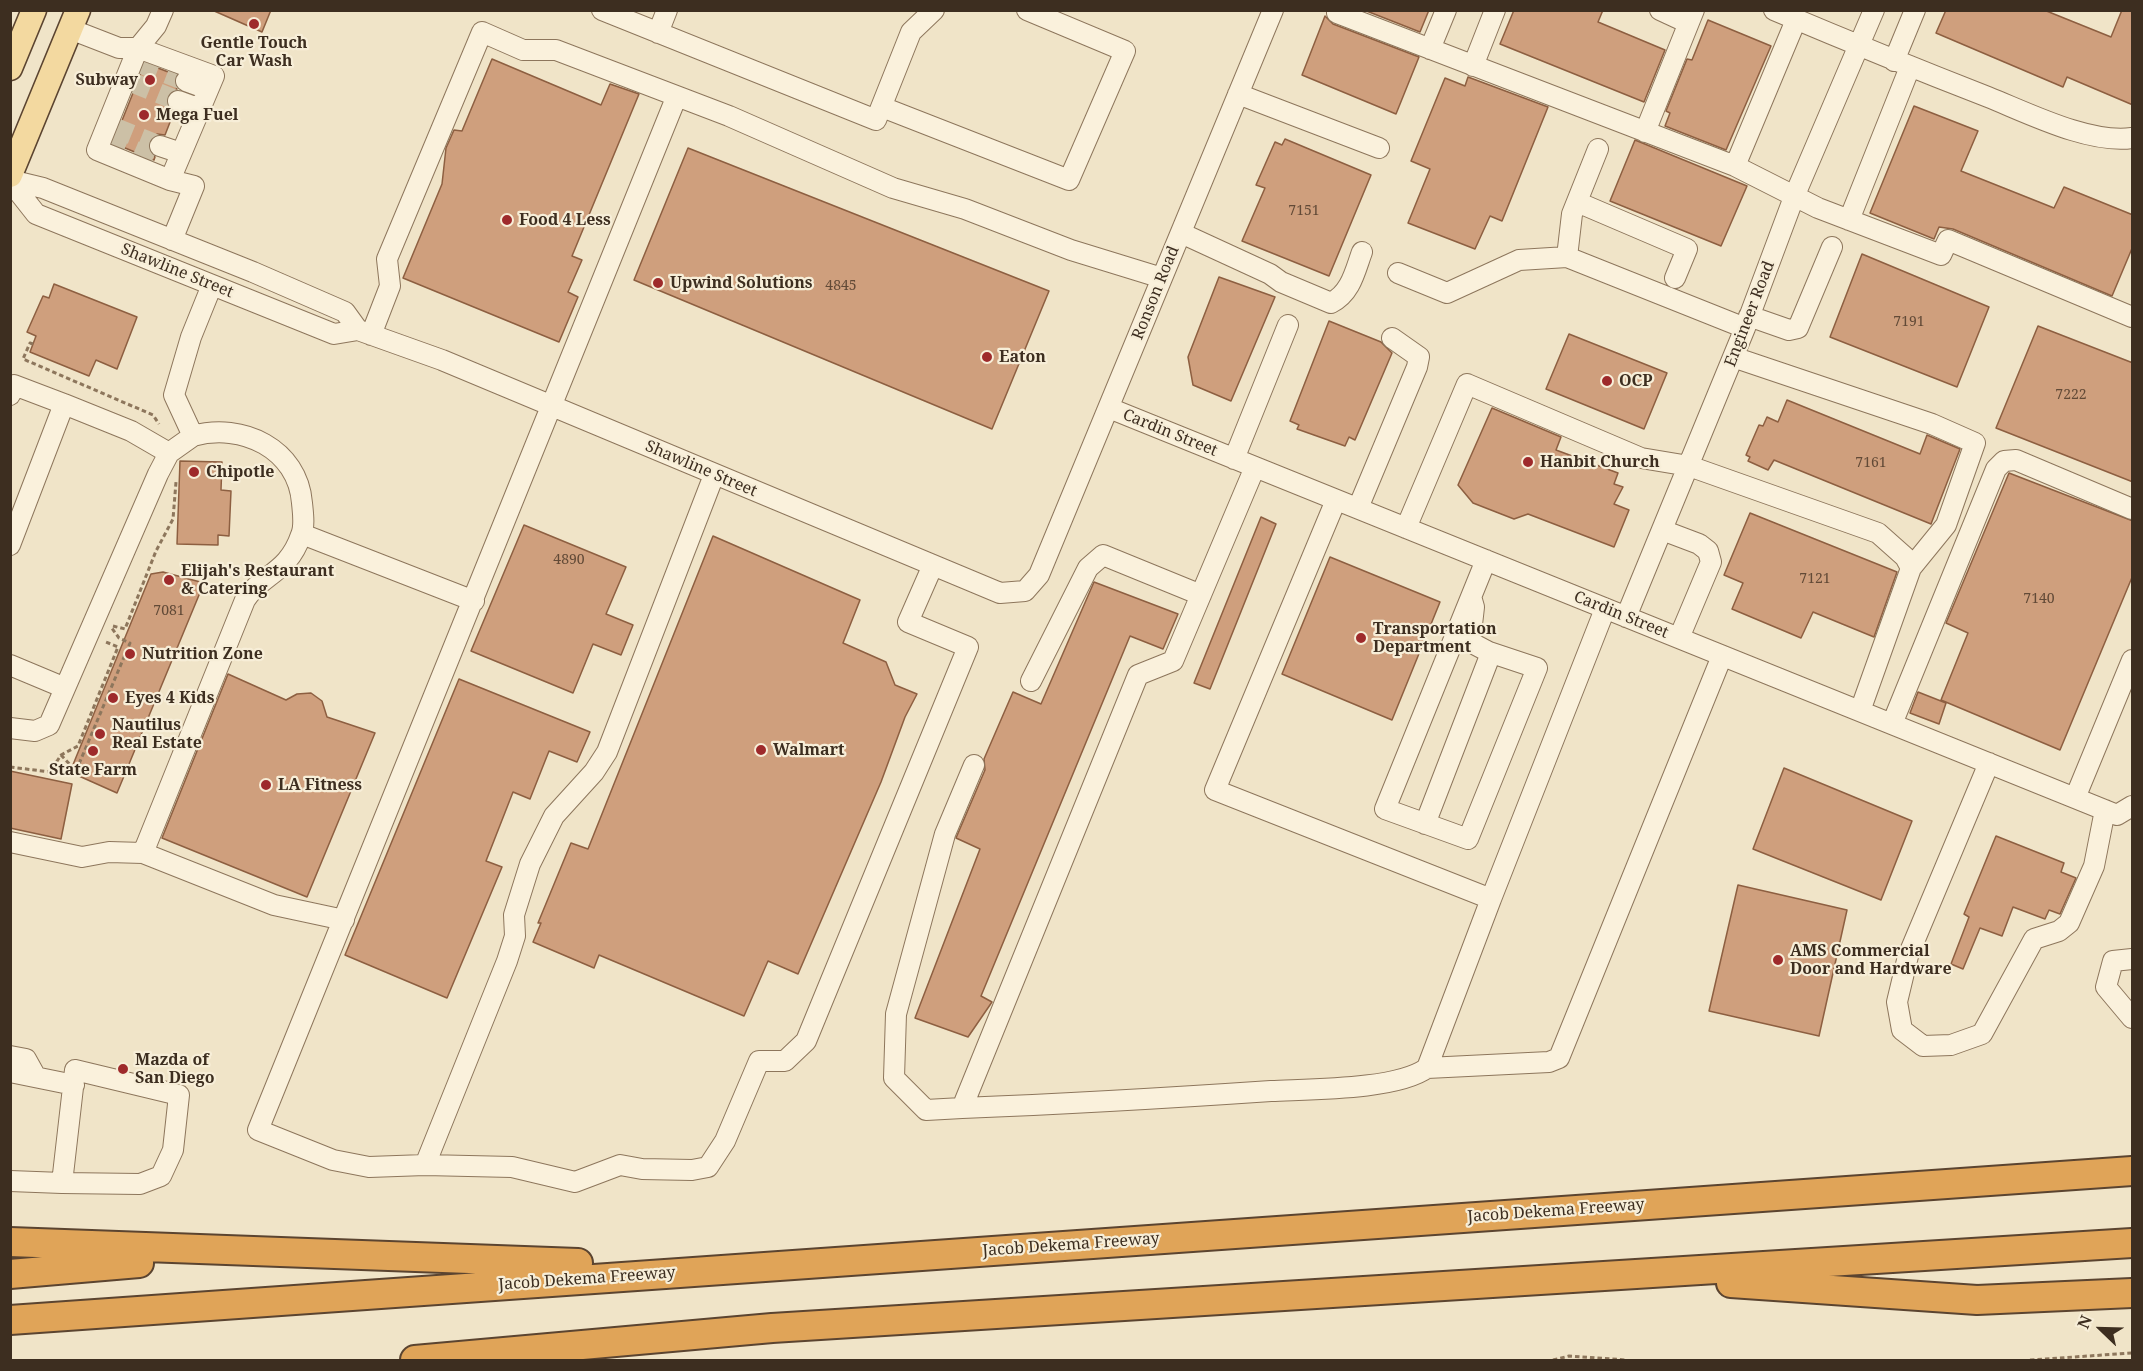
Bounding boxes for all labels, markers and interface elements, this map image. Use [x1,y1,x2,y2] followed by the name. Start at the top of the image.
[247,17,261,31] marker: Gentle Touch Car Wash
[200,33,308,71] place label: Gentle Touch Car Wash
[75,70,138,90] place label: Subway
[143,73,157,87] marker: Subway
[156,105,238,125] place label: Mega Fuel
[137,108,151,122] marker: Mega Fuel
[1288,203,1320,219] house number: 7151
[519,210,611,230] place label: Food 4 Less
[500,213,514,227] marker: Food 4 Less
[118,240,236,302] street label: Shawline Street
[1128,243,1184,343] street label: Ronson Road
[1721,258,1779,370] street label: Engineer Road
[670,273,813,293] place label: Upwind Solutions
[651,276,665,290] marker: Upwind Solutions
[825,278,857,294] house number: 4845
[1893,314,1925,330] house number: 7191
[999,347,1046,367] place label: Eaton
[980,350,994,364] marker: Eaton
[1619,371,1653,391] place label: OCP
[1600,374,1614,388] marker: OCP
[2055,387,2087,403] house number: 7222
[1120,405,1220,461] street label: Cardin Street
[642,437,760,501] street label: Shawline Street
[1540,452,1660,472] place label: Hanbit Church
[1521,455,1535,469] marker: Hanbit Church
[1855,455,1887,471] house number: 7161
[206,462,274,482] place label: Chipotle
[187,465,201,479] marker: Chipotle
[553,552,585,568] house number: 4890
[181,561,334,599] place label: Elijah's Restaurant & Catering
[1799,571,1831,587] house number: 7121
[162,573,176,587] marker: Elijah's Restaurant & Catering
[1571,587,1671,643] street label: Cardin Street
[2023,591,2055,607] house number: 7140
[153,603,185,619] house number: 7081
[1373,619,1497,657] place label: Transportation Department
[1354,631,1368,645] marker: Transportation Department
[142,644,263,664] place label: Nutrition Zone
[123,647,137,661] marker: Nutrition Zone
[125,688,214,708] place label: Eyes 4 Kids
[106,691,120,705] marker: Eyes 4 Kids
[112,715,202,753] place label: Nautilus Real Estate
[93,727,107,741] marker: Nautilus Real Estate
[773,740,845,760] place label: Walmart
[754,743,768,757] marker: Walmart
[86,744,100,758] marker: State Farm
[49,760,137,780] place label: State Farm
[278,775,362,795] place label: LA Fitness
[259,778,273,792] marker: LA Fitness
[1790,941,1952,979] place label: AMS Commercial Door and Hardware
[1771,953,1785,967] marker: AMS Commercial Door and Hardware
[135,1050,215,1088] place label: Mazda of San Diego
[116,1062,130,1076] marker: Mazda of San Diego
[1467,1195,1645,1227] street label: Jacob Dekema Freeway
[982,1229,1160,1261] street label: Jacob Dekema Freeway
[498,1263,676,1295] street label: Jacob Dekema Freeway
[2071,1299,2131,1359] north arrow
[2072,1312,2097,1332] text: N

